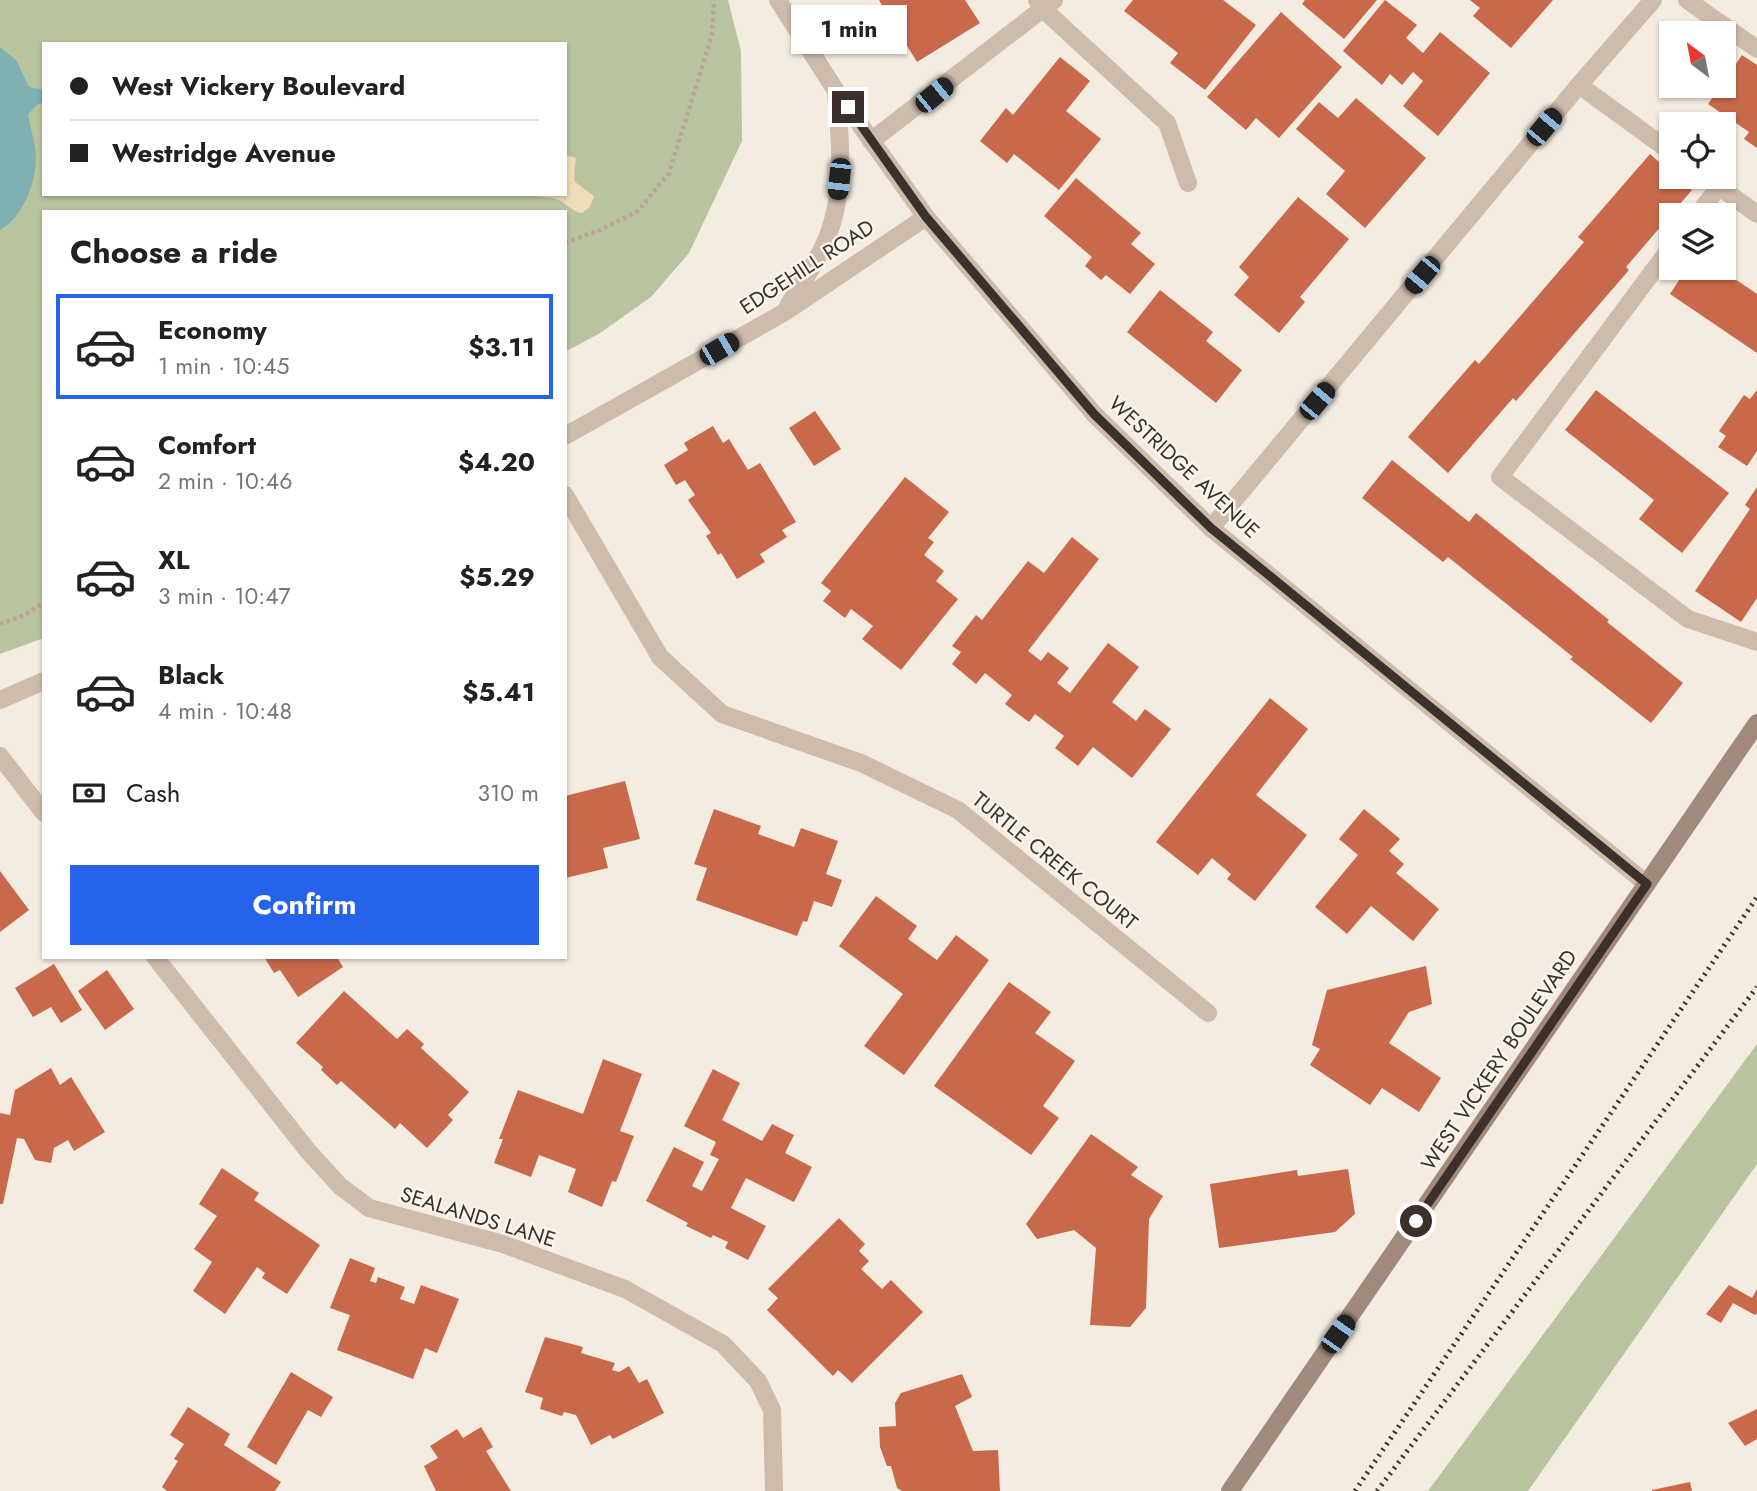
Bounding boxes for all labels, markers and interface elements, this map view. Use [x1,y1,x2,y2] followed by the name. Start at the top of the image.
[790,6,906,55] callout: 1 min
[820,12,878,46] text: 1 min
[1659,21,1736,98] north arrow
[1659,21,1736,280] map controls
[112,67,405,105] text: West Vickery Boulevard
[912,74,957,116] car
[832,91,864,123] route end
[1523,104,1566,150] car
[1659,112,1736,189] button: locate
[112,134,336,172] text: Westridge Avenue
[827,157,852,201] car
[1659,203,1736,280] button: layers
[734,212,880,322] street label: EDGEHILL ROAD
[70,229,278,275] text: Choose a ride
[1401,252,1444,298] car
[158,311,267,349] text: Economy
[74,315,137,378] icon: car
[468,328,535,366] text: $3.11
[696,329,743,369] car
[158,349,289,383] text: 1 min · 10:45
[1296,378,1339,424] car
[1102,389,1266,545] street label: WESTRIDGE AVENUE
[158,426,256,464] text: Comfort
[74,430,137,493] icon: car
[458,443,535,481] text: $4.20
[158,464,292,498] text: 2 min · 10:46
[158,541,190,579] text: XL
[74,545,137,608] icon: car
[459,558,535,596] text: $5.29
[158,579,291,613] text: 3 min · 10:47
[158,656,224,694] text: Black
[74,660,137,723] icon: car
[462,673,535,711] text: $5.41
[158,694,292,728] text: 4 min · 10:48
[70,774,108,812] icon: cash
[126,774,180,812] text: Cash
[477,776,539,810] text: 310 m
[966,785,1144,937] street label: TURTLE CREEK COURT
[70,865,539,945] button: Confirm
[1414,944,1584,1176] street label: WEST VICKERY BOULEVARD
[397,1179,559,1255] street label: SEALANDS LANE
[1400,1205,1432,1237] route start
[1318,1311,1359,1357] car

